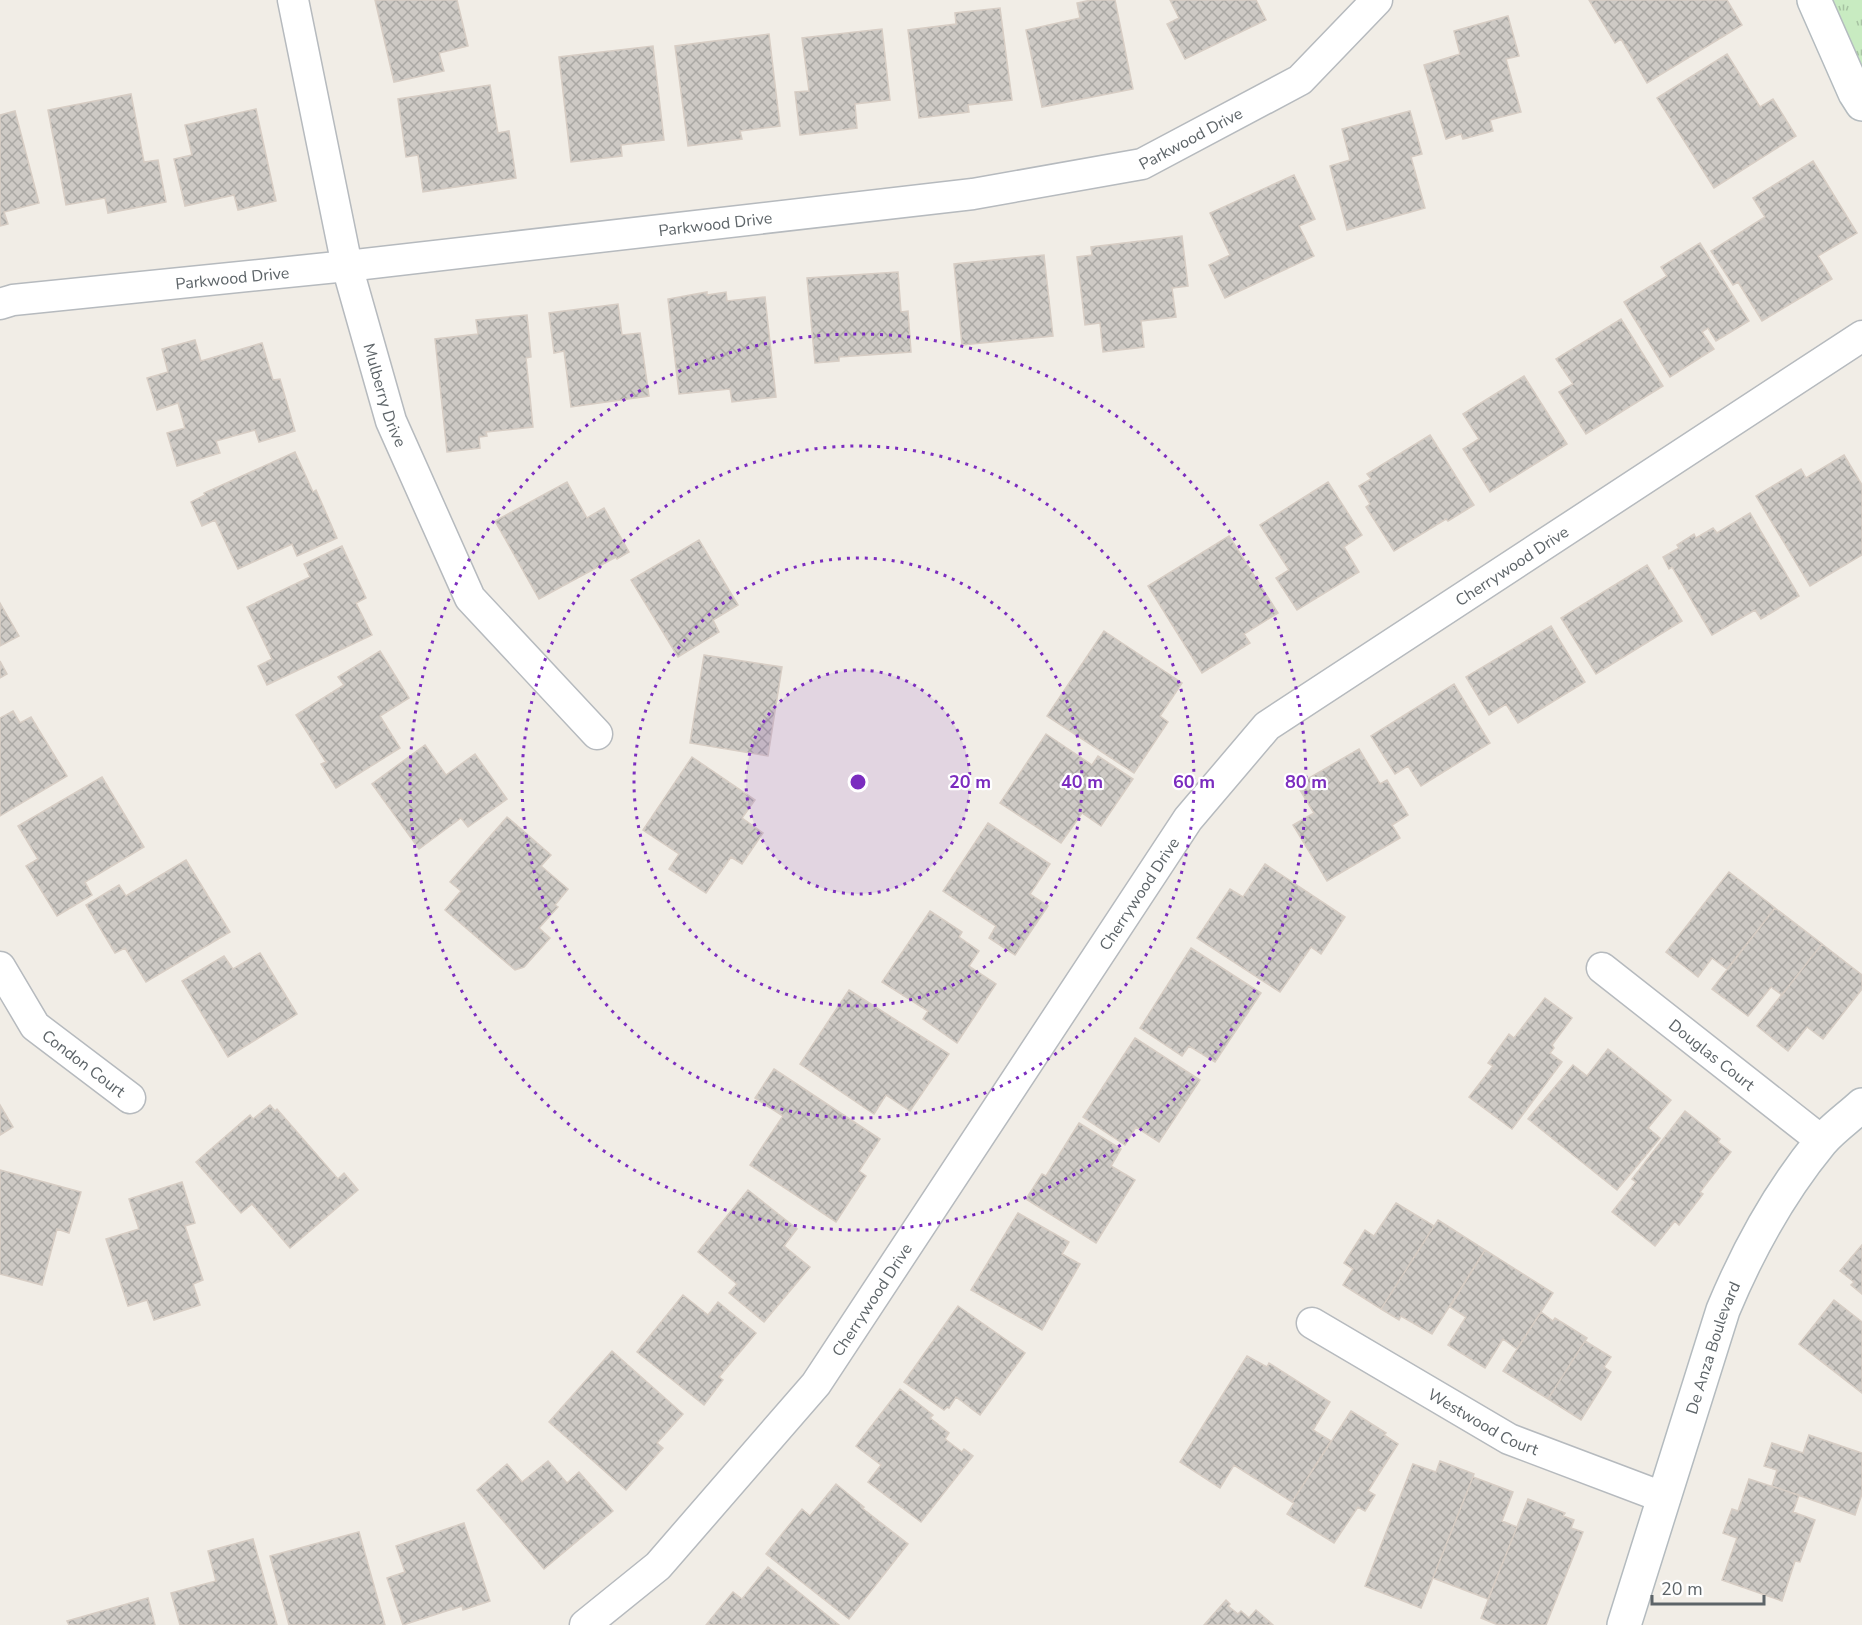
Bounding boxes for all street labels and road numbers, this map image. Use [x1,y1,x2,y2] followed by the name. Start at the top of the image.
[1135,103,1247,176] street label: Parkwood Drive
[657,207,773,242] street label: Parkwood Drive
[174,262,290,295] street label: Parkwood Drive
[358,341,411,451] street label: Mulberry Drive
[1451,521,1573,612] street label: Cherrywood Drive
[1094,833,1185,955] street label: Cherrywood Drive
[1664,1015,1759,1096] street label: Douglas Court
[37,1025,130,1103] street label: Condon Court
[827,1239,918,1361] street label: Cherrywood Drive
[1681,1278,1746,1417] street label: De Anza Boulevard
[1424,1384,1542,1461] street label: Westwood Court

